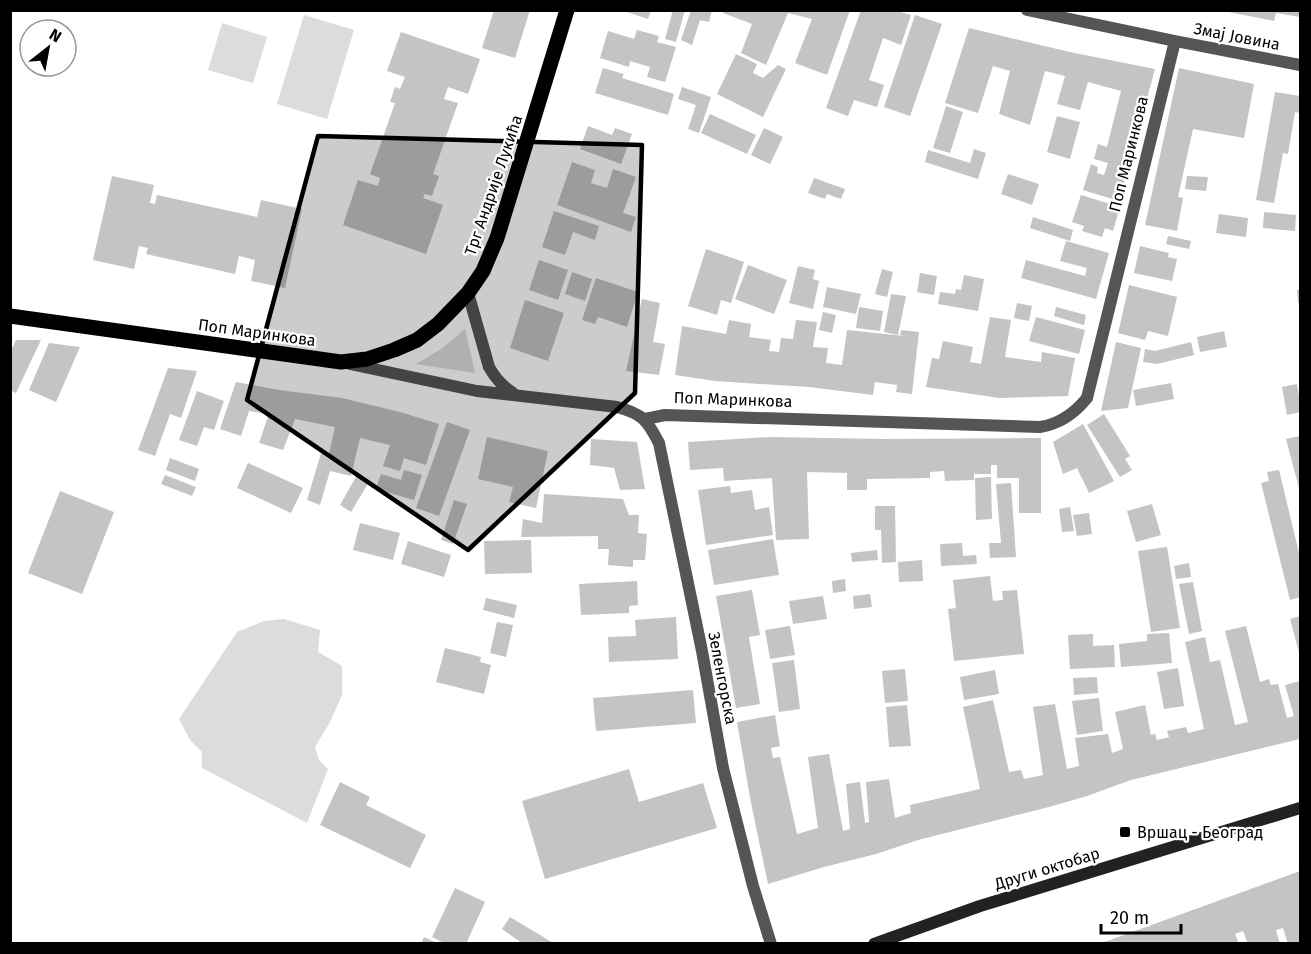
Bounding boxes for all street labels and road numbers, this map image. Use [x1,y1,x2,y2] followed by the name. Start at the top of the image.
[1192,19,1282,54] street label: Змај Јовина
[1105,94,1152,214] street label: Поп Маринкова
[460,112,526,258] street label: Трг Андрије Лукића
[197,315,317,350] street label: Поп Маринкова
[673,388,793,411] street label: Поп Маринкова
[704,630,741,726] street label: Зеленгорска
[991,843,1102,894] street label: Други октобар

